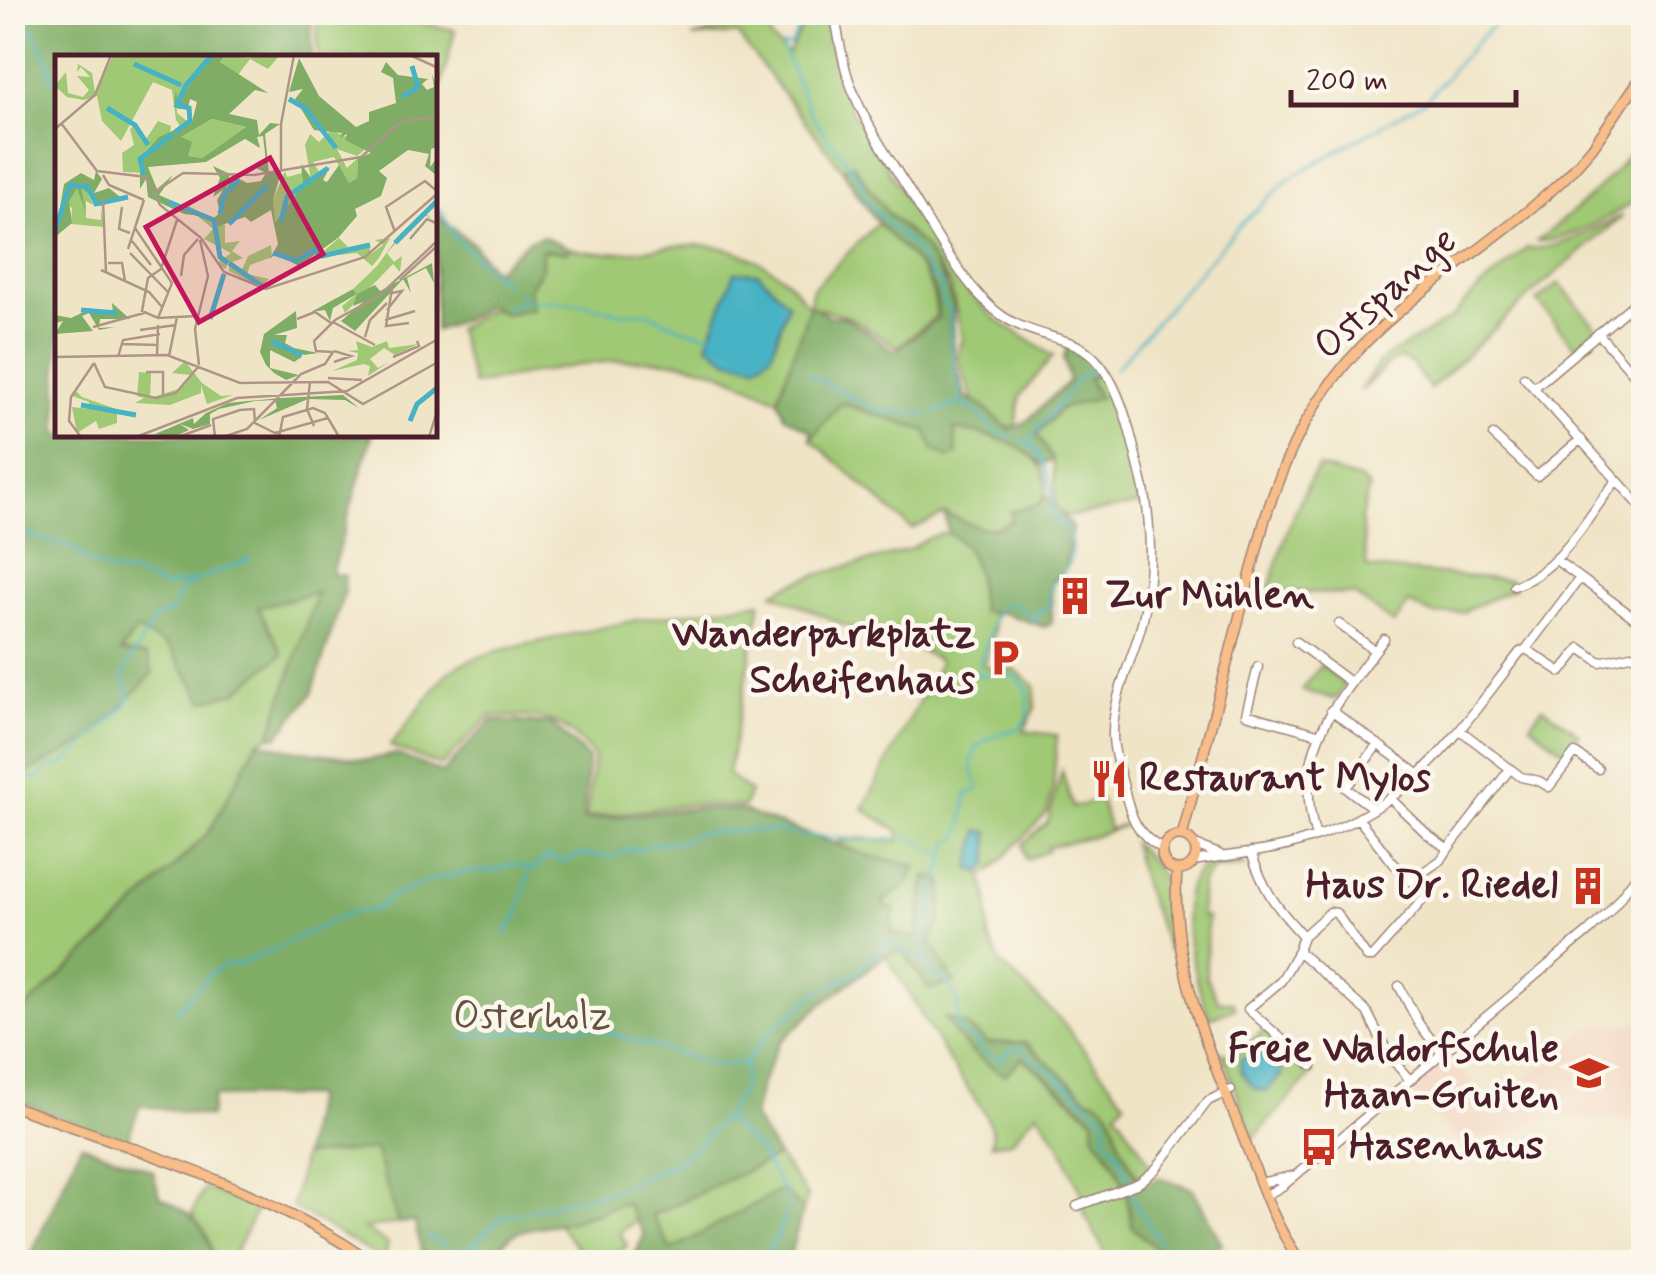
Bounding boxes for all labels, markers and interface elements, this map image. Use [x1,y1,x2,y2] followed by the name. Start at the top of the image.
[1291,45,1516,107] scale bar
[55,55,438,438] inset map
[1306,62,1388,101] text: 200 m
[1303,216,1469,372] street label: Ostspange
[1105,570,1315,622] place label: Zur Mühlen
[1054,575,1096,617] building icon: Zur Mühlen
[672,609,975,707] place label: Wanderparkplatz Scheifenhaus
[984,637,1026,679] parking icon: Wanderparkplatz Scheifenhaus
[1139,753,1431,805] place label: Restaurant Mylos
[1088,758,1130,800] restaurant icon: Restaurant Mylos
[1306,860,1558,912] place label: Haus Dr. Riedel
[1567,865,1609,907] building icon: Haus Dr. Riedel
[453,991,611,1043] park label: Osterholz
[1228,1024,1559,1122] place label: Freie Waldorfschule Haan-Gruiten
[1568,1052,1610,1094] school or university icon: Freie Waldorfschule Haan-Gruiten
[1349,1121,1544,1173] place label: Hasenhaus
[1298,1126,1340,1168] bus stop icon: Hasenhaus

